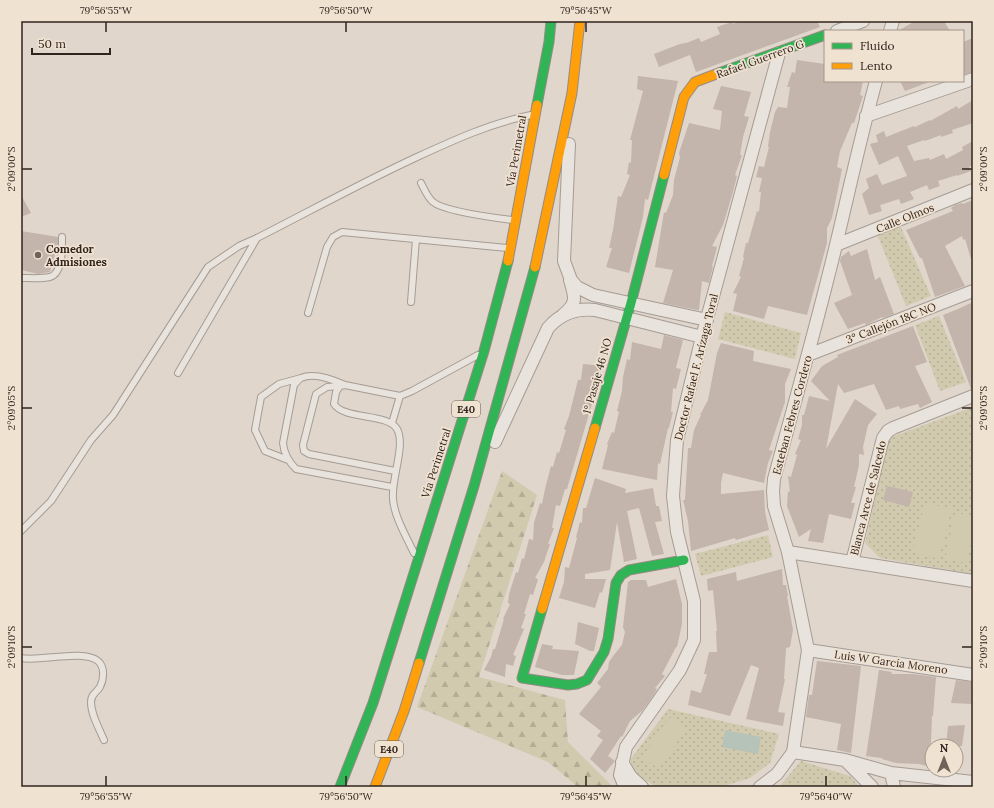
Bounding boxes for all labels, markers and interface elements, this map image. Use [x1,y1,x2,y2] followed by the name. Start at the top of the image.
[80,4,133,17] text: 79°56'55"W
[320,4,373,17] text: 79°56'50"W
[560,4,613,17] text: 79°56'45"W
[32,30,110,56] scale bar
[824,30,964,82] legend
[38,36,66,51] text: 50 m
[714,36,806,81] street label: Rafael Guerrero G
[860,38,895,53] text: Fluido
[860,58,892,73] text: Lento
[503,114,529,189] street label: Vía Perimetral
[5,146,18,192] text: 2°09'00"S
[977,146,990,192] text: 2°09'00"S
[874,200,936,236] street label: Calle Olmos
[46,242,107,269] place label: Comedor Admisiones
[33,250,43,260] marker: Comedor Admisiones
[671,292,721,442] street label: Doctor Rafael F. Arízaga Toral
[844,299,938,347] street label: 3° Callejón 18C NO
[579,336,615,416] street label: 1° Pasaje 46 NO
[769,354,815,476] street label: Esteban Febres Cordero
[5,386,18,430] text: 2°09'05"S
[977,386,990,430] text: 2°09'05"S
[452,401,480,417] road number: E40
[418,426,454,501] street label: Vía Perimetral
[847,439,889,557] street label: Blanca Arce de Salcedo
[5,625,18,668] text: 2°09'10"S
[977,625,990,668] text: 2°09'10"S
[833,647,949,677] street label: Luis W García Moreno
[924,738,964,778] north arrow
[375,741,403,757] road number: E40
[940,741,949,755] text: N
[80,790,133,803] text: 79°56'55"W
[320,790,373,803] text: 79°56'50"W
[560,790,613,803] text: 79°56'45"W
[800,790,853,803] text: 79°56'40"W

